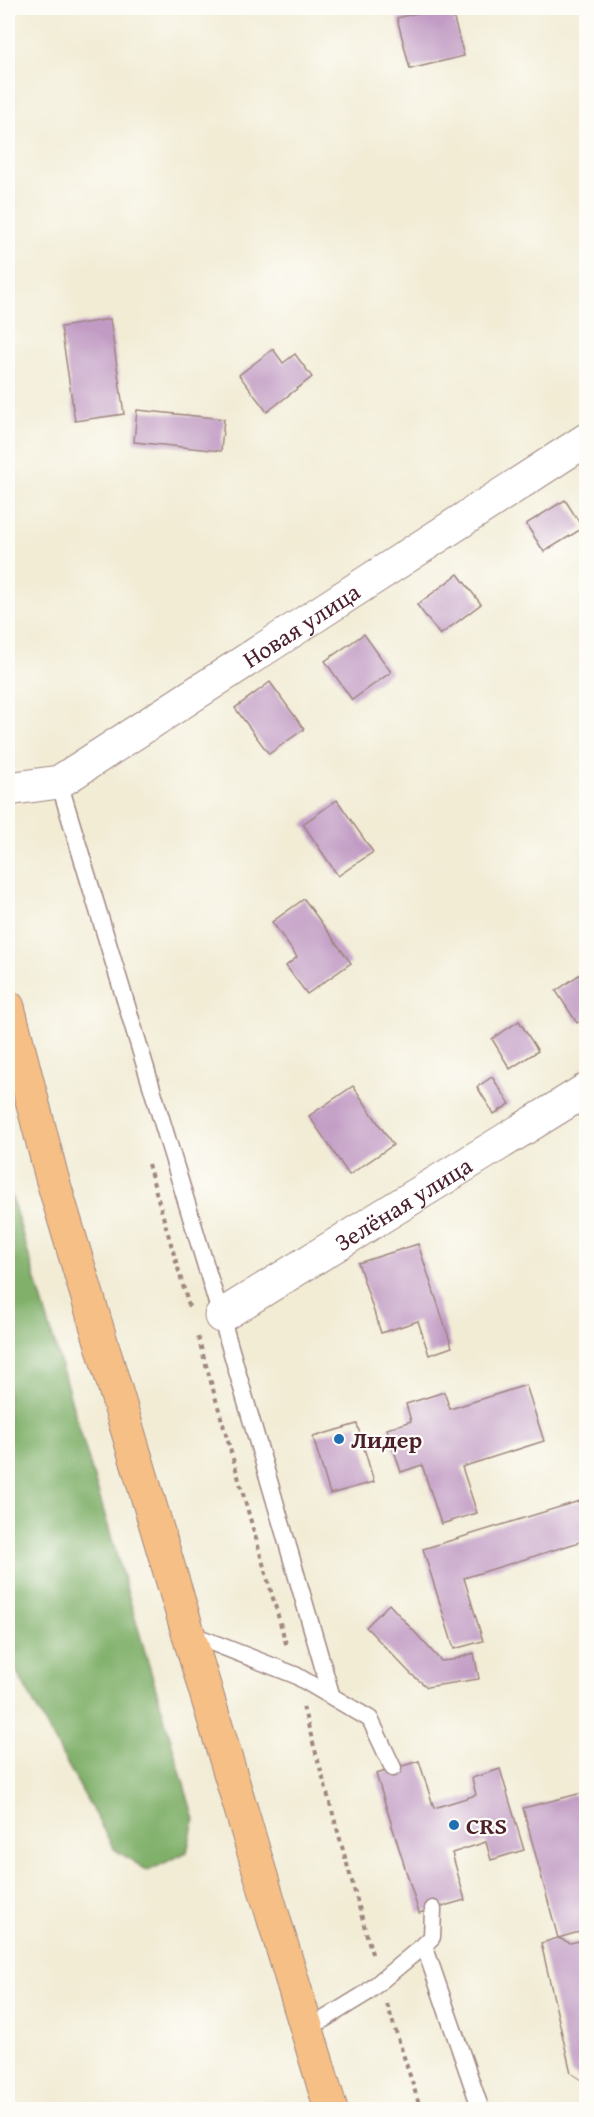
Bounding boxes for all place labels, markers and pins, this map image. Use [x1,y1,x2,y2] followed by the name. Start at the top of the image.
[351,1422,422,1457] place label: Лидер
[332,1432,346,1446] marker: Лидер
[466,1808,507,1843] place label: CRS
[447,1818,461,1832] marker: CRS

